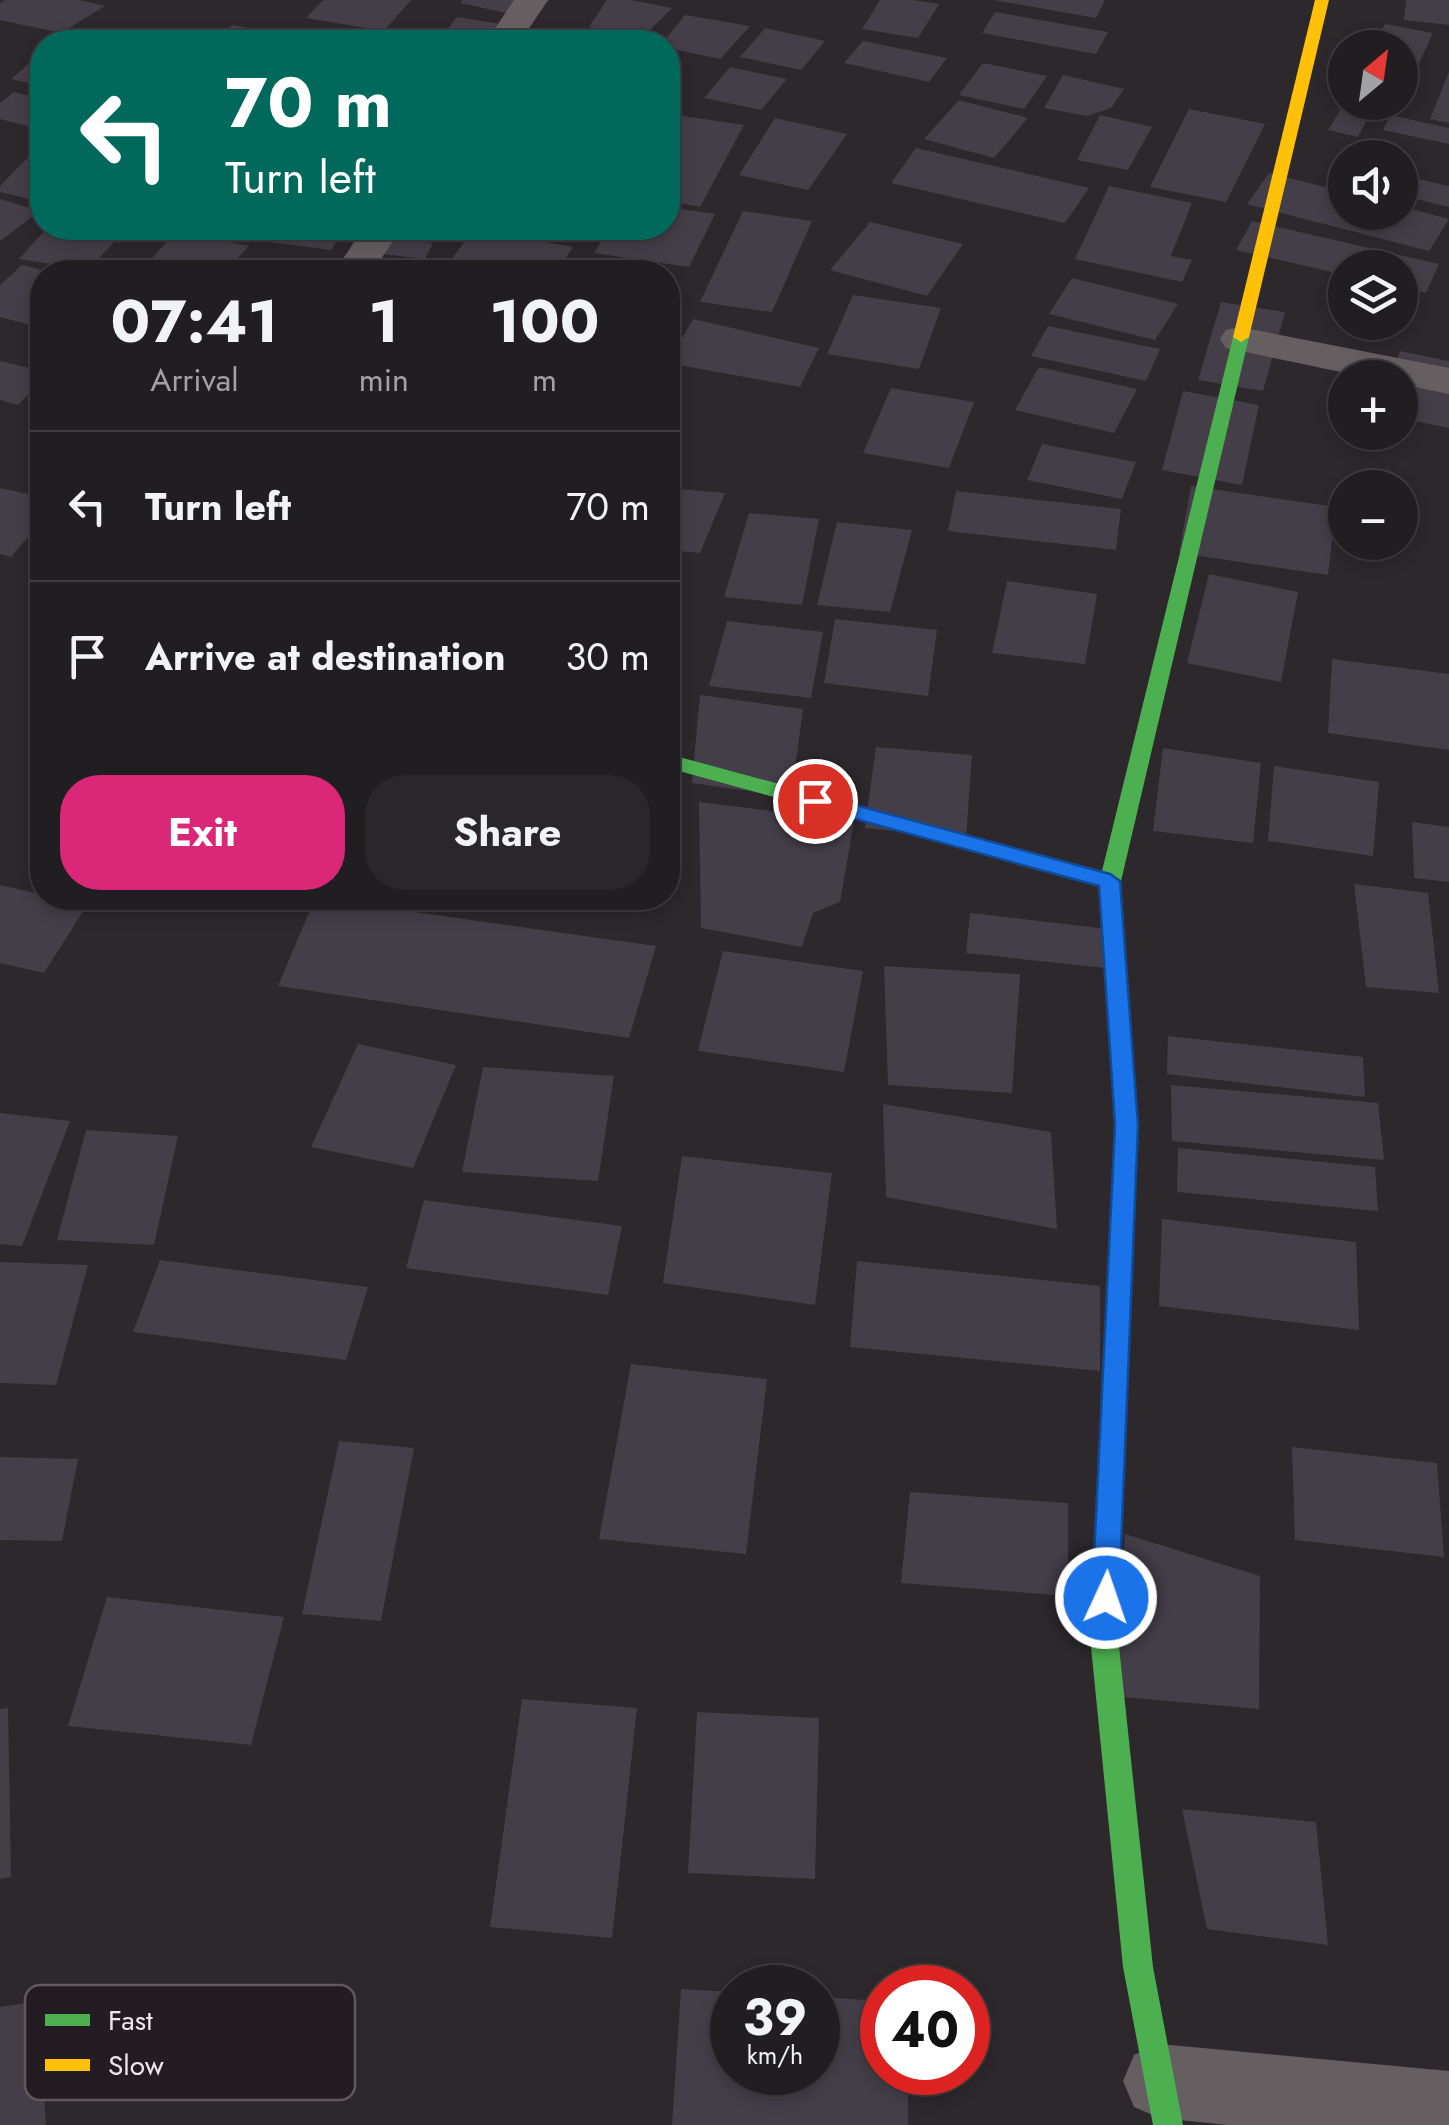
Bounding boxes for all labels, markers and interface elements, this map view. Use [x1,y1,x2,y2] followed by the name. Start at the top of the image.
[1328,30,1418,120] north arrow
[1328,30,1418,560] map controls
[225,52,392,153] text: 70 m
[60,70,190,200] icon: left
[1328,140,1418,230] button: sound
[225,145,376,210] text: Turn left
[1328,250,1418,340] button: layers
[111,278,278,365] text: 07:41
[369,278,399,365] text: 1
[489,278,599,365] text: 100
[150,357,239,403] text: Arrival
[359,357,409,403] text: min
[532,357,557,403] text: m
[1328,360,1418,450] button: +
[1328,470,1418,560] button: −
[60,479,115,534] icon: left
[145,479,291,534] text: Turn left
[566,479,650,534] text: 70 m
[60,629,115,684] icon: arrive
[145,629,506,684] text: Arrive at destination
[565,629,650,684] text: 30 m
[773,759,858,844] pin
[788,774,843,829] icon: arrive
[60,775,345,890] button: Exit
[365,775,650,890] button: Share
[1054,1546,1158,1650] position arrow
[860,1965,990,2095] speed limit sign: 40
[743,1981,807,2054] text: 39
[25,1985,355,2100] legend
[108,2000,153,2041] text: Fast
[747,2037,803,2073] text: km/h
[108,2045,164,2086] text: Slow

